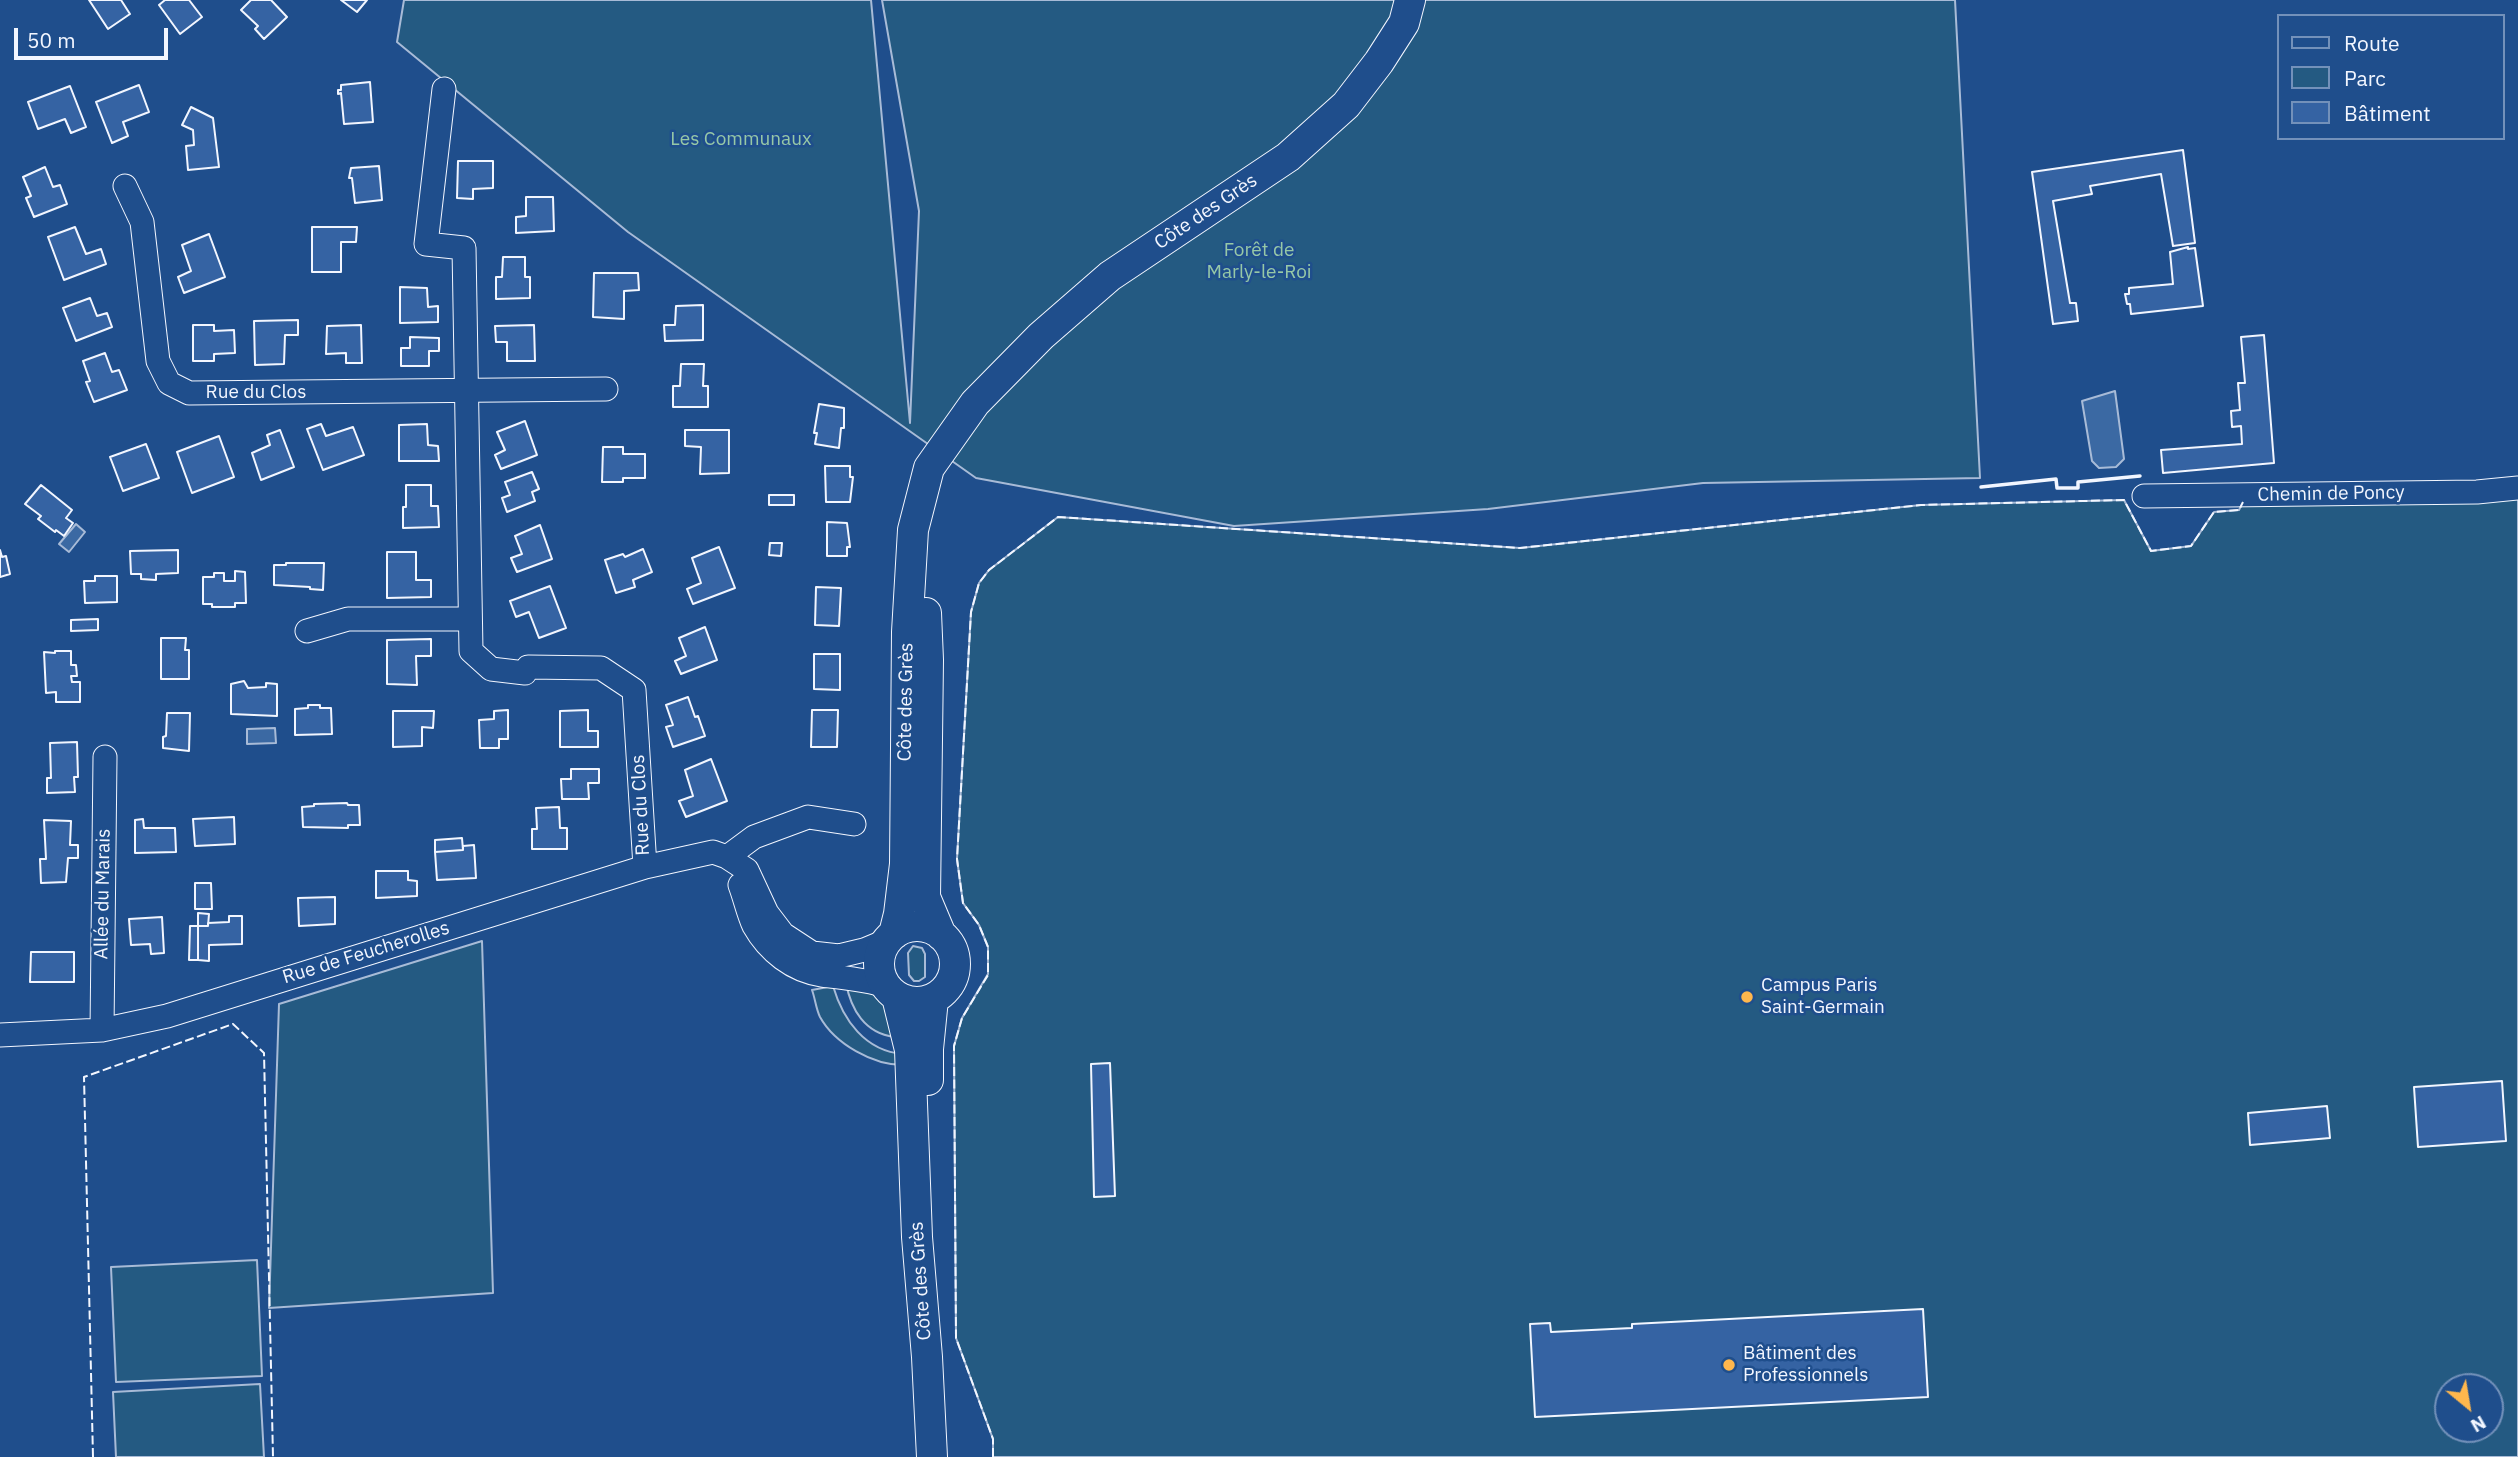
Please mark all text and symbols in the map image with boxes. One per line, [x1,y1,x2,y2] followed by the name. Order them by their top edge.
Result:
[18,14,172,58] scale bar
[2276,14,2504,140] legend
[27,26,76,54] text: 50 m
[2344,29,2400,57] text: Route
[2344,64,2386,92] text: Parc
[2344,99,2431,127] text: Bâtiment
[670,129,812,151] park label: Les Communaux
[1150,169,1262,255] street label: Côte des Grès
[1206,240,1312,284] park label: Forêt de Marly-le-Roi
[205,382,307,404] street label: Rue du Clos
[2257,481,2405,507] street label: Chemin de Poncy
[894,642,918,762] street label: Côte des Grès
[627,754,655,856] street label: Rue du Clos
[90,828,116,960] street label: Allée du Marais
[280,917,452,989] street label: Rue de Feucherolles
[1761,975,1885,1019] place label: Campus Paris Saint-Germain
[1739,989,1755,1005] marker: Campus Paris Saint-Germain
[905,1221,937,1341] street label: Côte des Grès
[1743,1343,1868,1387] place label: Bâtiment des Professionnels
[1721,1357,1737,1373] marker: Bâtiment des Professionnels
[2434,1373,2504,1443] north arrow
[2467,1411,2490,1438] text: N

